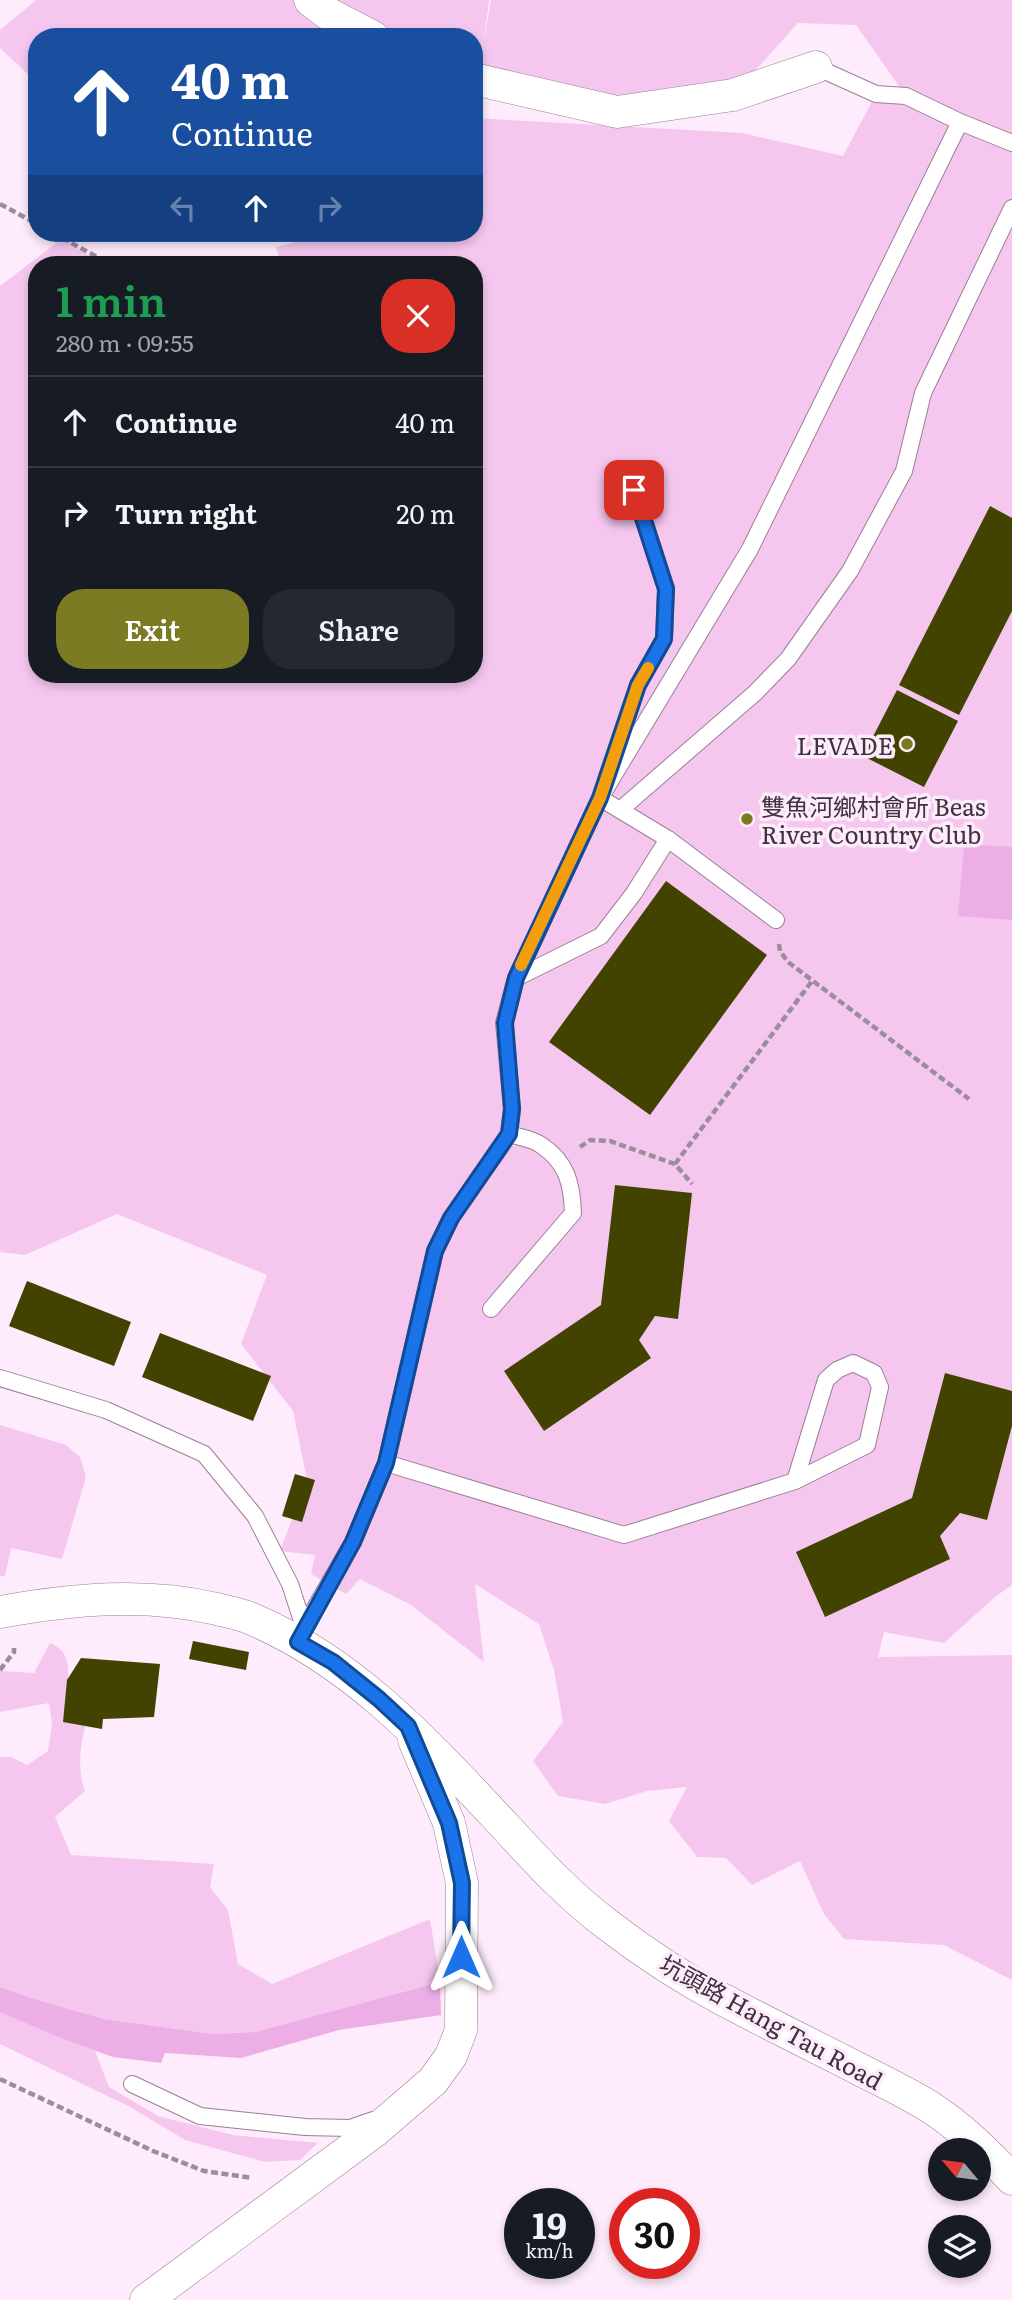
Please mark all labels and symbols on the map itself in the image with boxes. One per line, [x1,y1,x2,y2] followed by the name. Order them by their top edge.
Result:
[604,460,664,520] pin
[797,727,893,762] place label: LEVADE
[899,736,915,752] marker: LEVADE
[761,788,986,851] place label: 雙魚河鄉村會所 Beas River Country Club
[739,811,755,827] marker: 雙魚河鄉村會所 Beas River Country Club
[424,1920,498,1994] position arrow
[654,1945,890,2097] street label: 坑頭路 Hang Tau Road
[928,2138,990,2202] north arrow
[609,2188,700,2279] speed limit sign: 30

